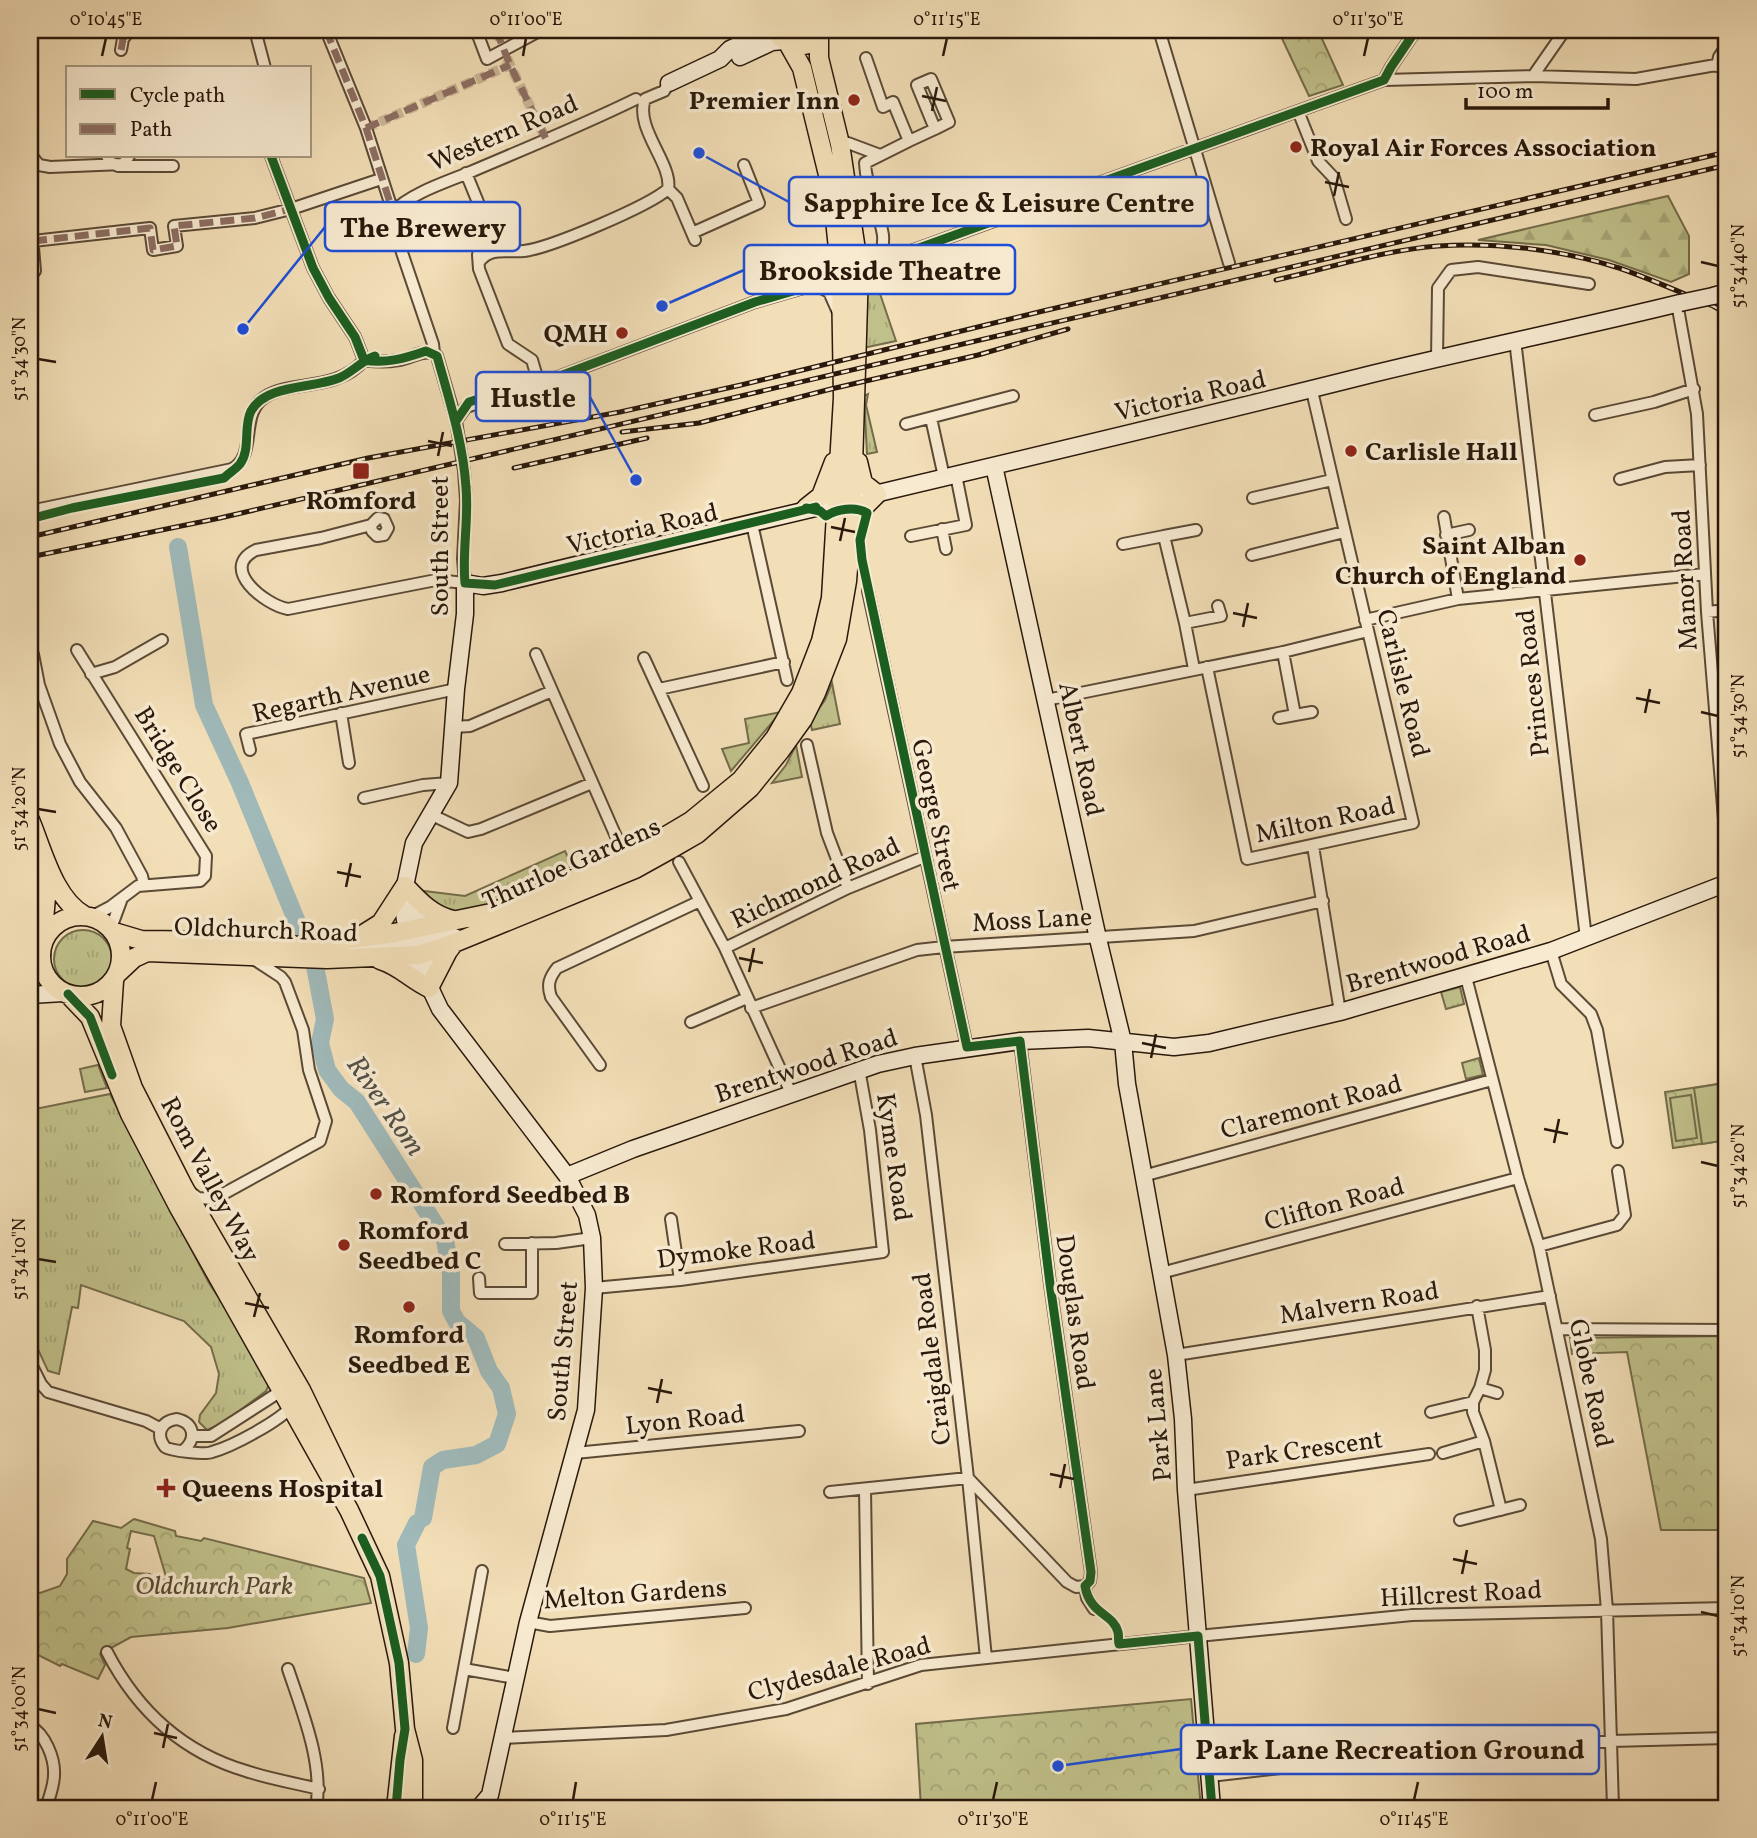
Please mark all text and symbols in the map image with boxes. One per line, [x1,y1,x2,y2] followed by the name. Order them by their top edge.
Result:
[70,8,142,33] text: 0°10'45"E
[490,8,563,33] text: 0°11'00"E
[913,8,981,33] text: 0°11'15"E
[1332,8,1404,33] text: 0°11'30"E
[66,66,312,158] legend
[1466,66,1608,110] scale bar
[1477,78,1534,107] text: 100 m
[130,82,225,111] text: Cycle path
[689,84,840,120] place label: Premier Inn
[424,86,584,181] street label: Western Road
[846,92,862,108] marker: Premier Inn
[130,116,172,145] text: Path
[1310,131,1657,167] place label: Royal Air Forces Association
[1288,139,1304,155] marker: Royal Air Forces Association
[789,177,1208,226] callout: Sapphire Ice & Leisure Centre
[803,185,1195,224] text: Sapphire Ice & Leisure Centre
[325,202,520,251] callout: The Brewery
[340,210,507,249] text: The Brewery
[1727,224,1752,308] text: 51°34'40"N
[744,245,1015,294] callout: Brookside Theatre
[759,253,1001,292] text: Brookside Theatre
[8,317,33,401] text: 51°34'30"N
[543,317,608,353] place label: QMH
[614,325,630,341] marker: QMH
[1111,362,1270,432] street label: Victoria Road
[476,372,590,421] callout: Hustle
[490,380,576,419] text: Hustle
[1365,435,1518,471] place label: Carlisle Hall
[1343,443,1359,459] marker: Carlisle Hall
[351,461,371,481] marker: Romford
[423,476,459,616] street label: South Street
[306,484,417,520] place label: Romford
[563,495,722,565] street label: Victoria Road
[1664,508,1708,651] street label: Manor Road
[1335,529,1566,595] place label: Saint Alban Church of England
[1572,552,1588,568] marker: Saint Alban Church of England
[1366,606,1438,761] street label: Carlisle Road
[1508,607,1560,758] street label: Princes Road
[249,657,434,733] street label: Regarth Avenue
[1727,674,1752,758] text: 51°34'30"N
[1048,679,1112,820] street label: Albert Road
[124,700,230,840] street label: Bridge Close
[901,736,969,895] street label: George Street
[8,767,33,851] text: 51°34'20"N
[1252,789,1399,853] street label: Milton Road
[477,809,667,920] street label: Thurloe Gardens
[725,829,906,939] street label: Richmond Road
[971,900,1093,942] street label: Moss Lane
[173,910,358,952] street label: Oldchurch Road
[1342,916,1535,1003] street label: Brentwood Road
[711,1020,903,1113] street label: Brentwood Road
[336,1048,434,1165] water label: River Rom
[1217,1066,1406,1149] street label: Claremont Road
[150,1091,268,1269] street label: Rom Valley Way
[866,1091,920,1224] street label: Kyme Road
[1727,1124,1752,1208] text: 51°34'20"N
[1261,1169,1408,1241] street label: Clifton Road
[390,1178,630,1214] place label: Romford Seedbed B
[368,1186,384,1202] marker: Romford Seedbed B
[358,1214,482,1280] place label: Romford Seedbed C
[8,1218,33,1300] text: 51°34'10"N
[655,1223,818,1279] street label: Dymoke Road
[1045,1232,1103,1392] street label: Douglas Road
[336,1237,352,1253] marker: Romford Seedbed C
[905,1270,961,1447] street label: Craigdale Road
[1277,1274,1442,1334] street label: Malvern Road
[540,1279,588,1423] street label: South Street
[401,1299,417,1315] marker: Romford Seedbed E
[1559,1316,1621,1451] street label: Globe Road
[347,1318,471,1384] place label: Romford Seedbed E
[1136,1367,1182,1483] street label: Park Lane
[624,1397,747,1445] street label: Lyon Road
[1223,1422,1385,1480] street label: Park Crescent
[182,1472,383,1508] place label: Queens Hospital
[156,1478,176,1498] marker: Queens Hospital
[135,1569,293,1605] park label: Oldchurch Park
[542,1571,728,1619] street label: Melton Gardens
[1379,1573,1543,1617] street label: Hillcrest Road
[1727,1575,1752,1657] text: 51°34'10"N
[744,1628,935,1712] street label: Clydesdale Road
[8,1666,33,1752] text: 51°34'00"N
[66,1702,136,1772] north arrow
[96,1708,115,1737] text: N
[1181,1725,1599,1774] callout: Park Lane Recreation Ground
[1195,1732,1585,1771] text: Park Lane Recreation Ground
[116,1808,189,1833] text: 0°11'00"E
[539,1808,607,1833] text: 0°11'15"E
[957,1808,1029,1833] text: 0°11'30"E
[1379,1808,1449,1833] text: 0°11'45"E

